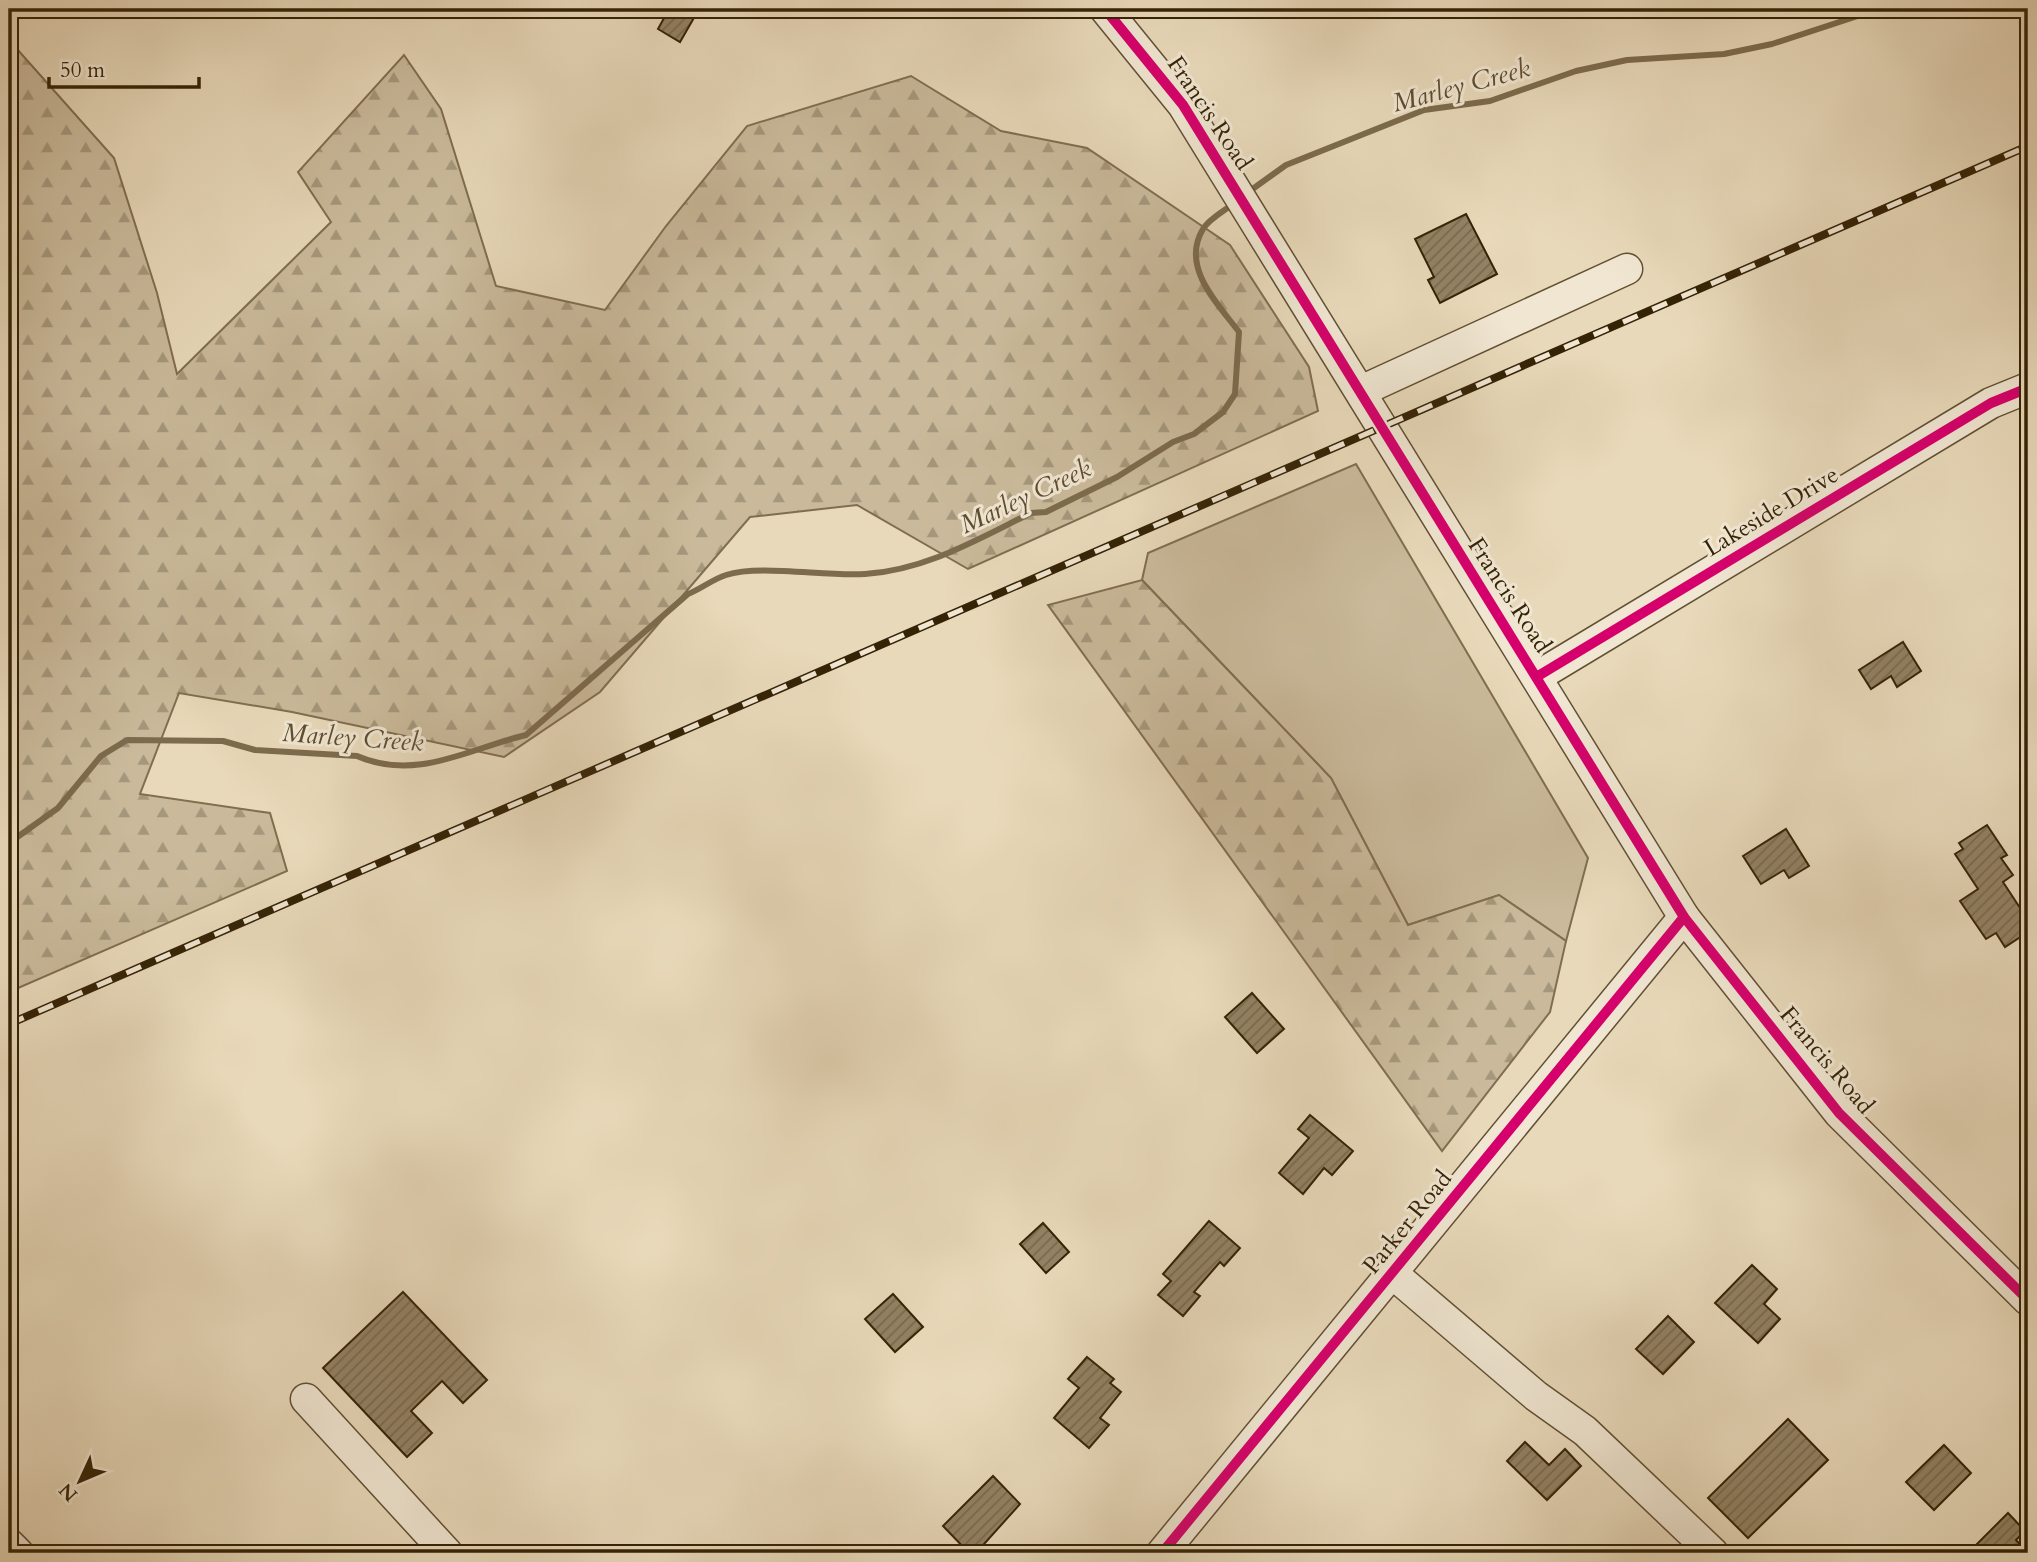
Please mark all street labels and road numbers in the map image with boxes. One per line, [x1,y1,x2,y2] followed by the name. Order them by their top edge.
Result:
[1159,50,1260,177] street label: Francis Road
[1698,458,1845,565] street label: Lakeside Drive
[1460,531,1559,660] street label: Francis Road
[1772,999,1882,1121] street label: Francis Road
[1355,1163,1460,1281] street label: Parker Road

